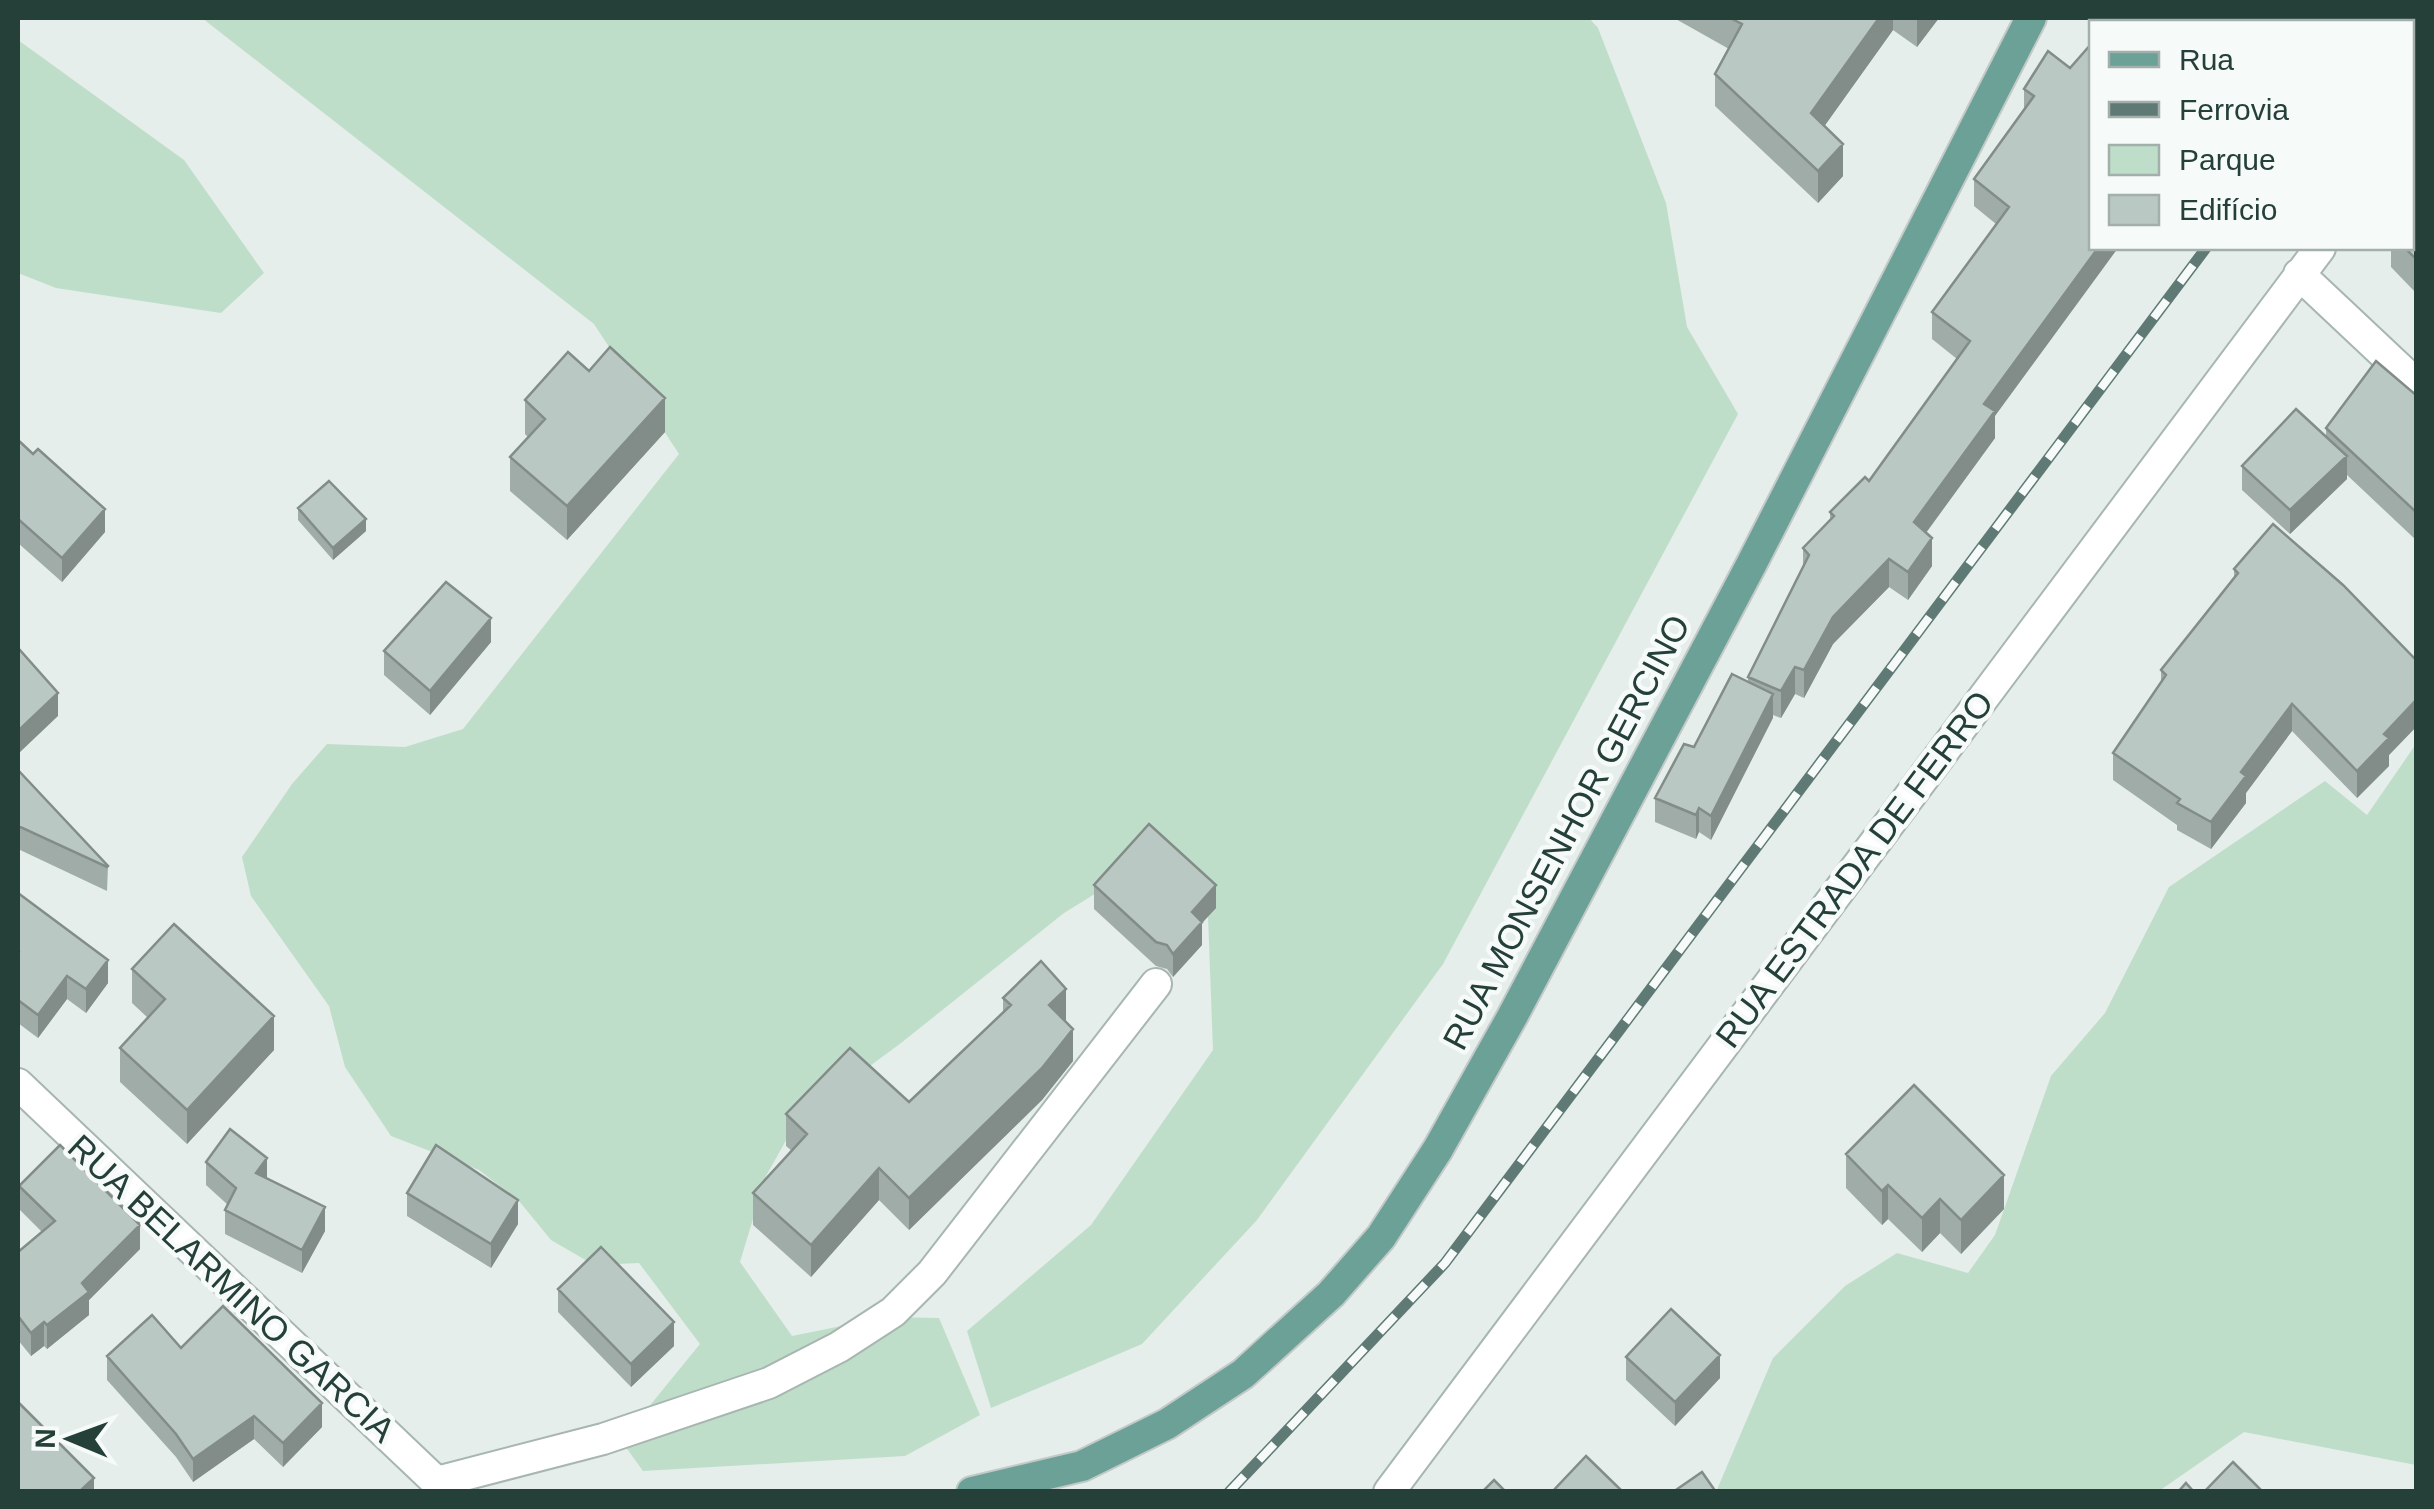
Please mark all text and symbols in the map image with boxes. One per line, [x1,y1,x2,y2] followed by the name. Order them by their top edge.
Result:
[2089,20,2414,250] legend
[2179,43,2234,76] text: Rua
[2179,93,2289,126] text: Ferrovia
[2179,143,2276,176] text: Parque
[2179,193,2277,226] text: Edifício
[1435,608,1697,1056] street label: RUA MONSENHOR GERCINO
[1707,683,2001,1055] street label: RUA ESTRADA DE FERRO
[61,1127,404,1450] street label: RUA BELARMINO GARCIA
[20,1389,120,1489] north arrow
[30,1428,61,1449] text: N

